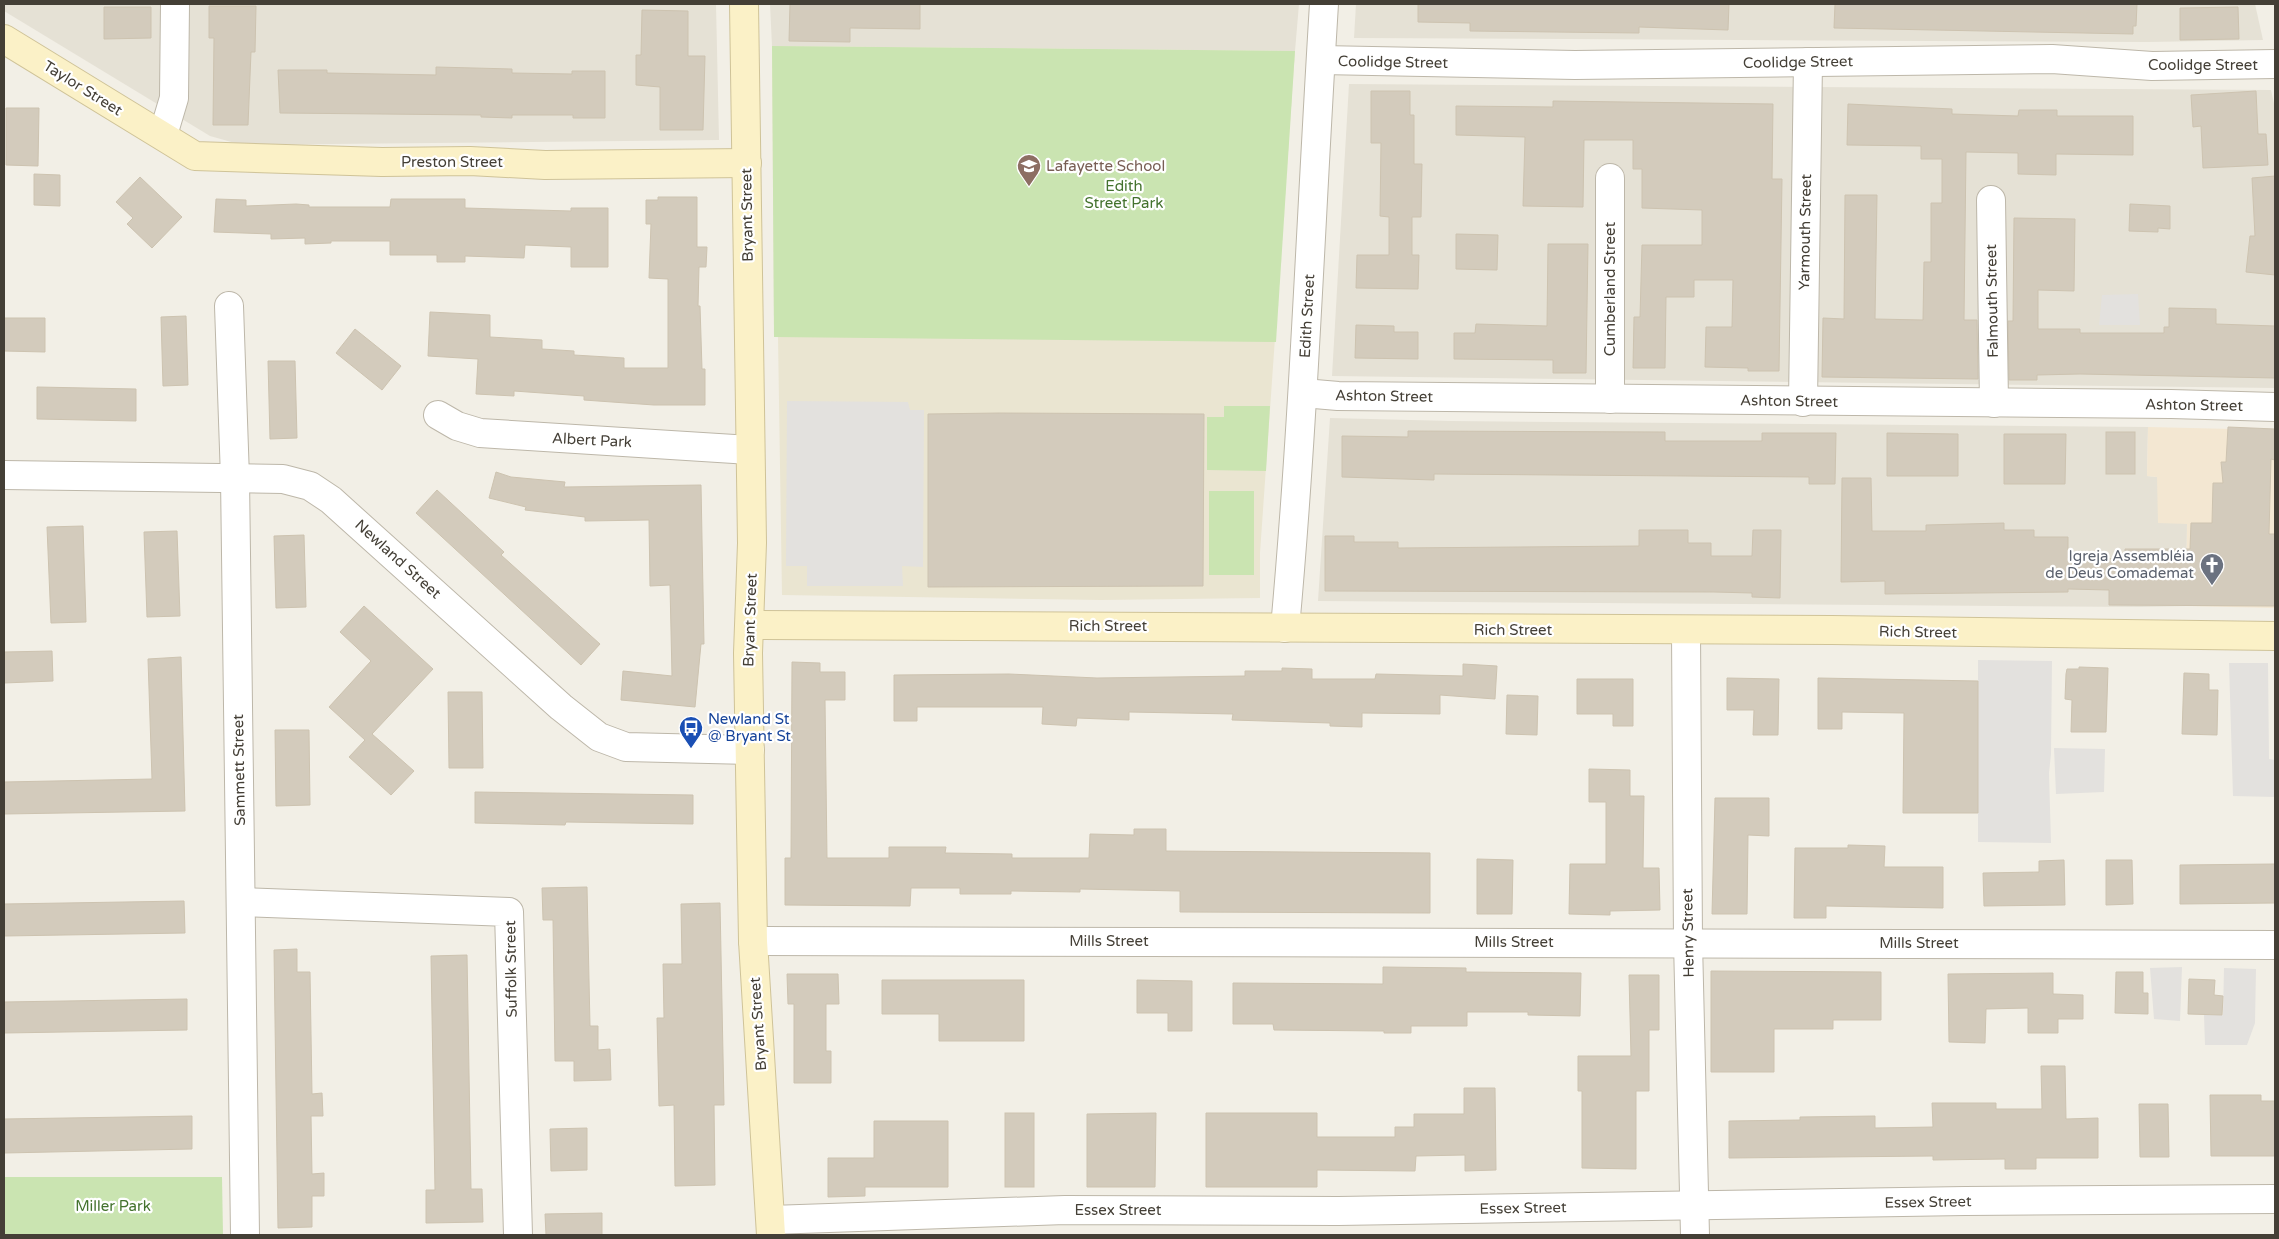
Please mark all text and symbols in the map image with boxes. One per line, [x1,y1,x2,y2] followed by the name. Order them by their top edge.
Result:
[1338,52,1448,72] street label: Coolidge Street
[1743,52,1853,72] street label: Coolidge Street
[2148,56,2258,74] street label: Coolidge Street
[40,57,126,120] street label: Taylor Street
[401,153,503,171] street label: Preston Street
[1016,153,1042,187] school or university icon: Lafayette School
[1046,157,1165,175] place label: Lafayette School
[737,168,757,262] street label: Bryant Street
[1795,173,1815,290] street label: Yarmouth Street
[1085,177,1163,212] park label: Edith Street Park
[1601,222,1619,356] street label: Cumberland Street
[1982,244,2002,358] street label: Falmouth Street
[1296,273,1318,359] street label: Edith Street
[1335,386,1433,406] street label: Ashton Street
[1740,391,1838,411] street label: Ashton Street
[2145,395,2243,415] street label: Ashton Street
[551,429,633,451] street label: Albert Park
[351,516,445,603] street label: Newland Street
[2045,547,2194,582] place label: Igreja Assembléia de Deus Comademat
[2199,552,2225,586] church icon: Igreja Assembléia de Deus Comademat
[739,573,761,667] street label: Bryant Street
[1069,617,1147,635] street label: Rich Street
[1474,621,1552,639] street label: Rich Street
[1879,622,1958,642] street label: Rich Street
[708,710,791,745] place label: Newland St @ Bryant St
[229,714,249,826] street label: Sammett Street
[678,715,704,749] bus stop icon: Newland St @ Bryant St
[1678,888,1698,978] street label: Henry Street
[501,920,521,1018] street label: Suffolk Street
[1069,932,1149,950] street label: Mills Street
[1474,933,1554,951] street label: Mills Street
[1879,934,1959,952] street label: Mills Street
[746,976,770,1071] street label: Bryant Street
[1884,1192,1972,1212] street label: Essex Street
[75,1197,151,1215] park label: Miller Park
[1479,1198,1567,1218] street label: Essex Street
[1074,1201,1162,1219] street label: Essex Street

